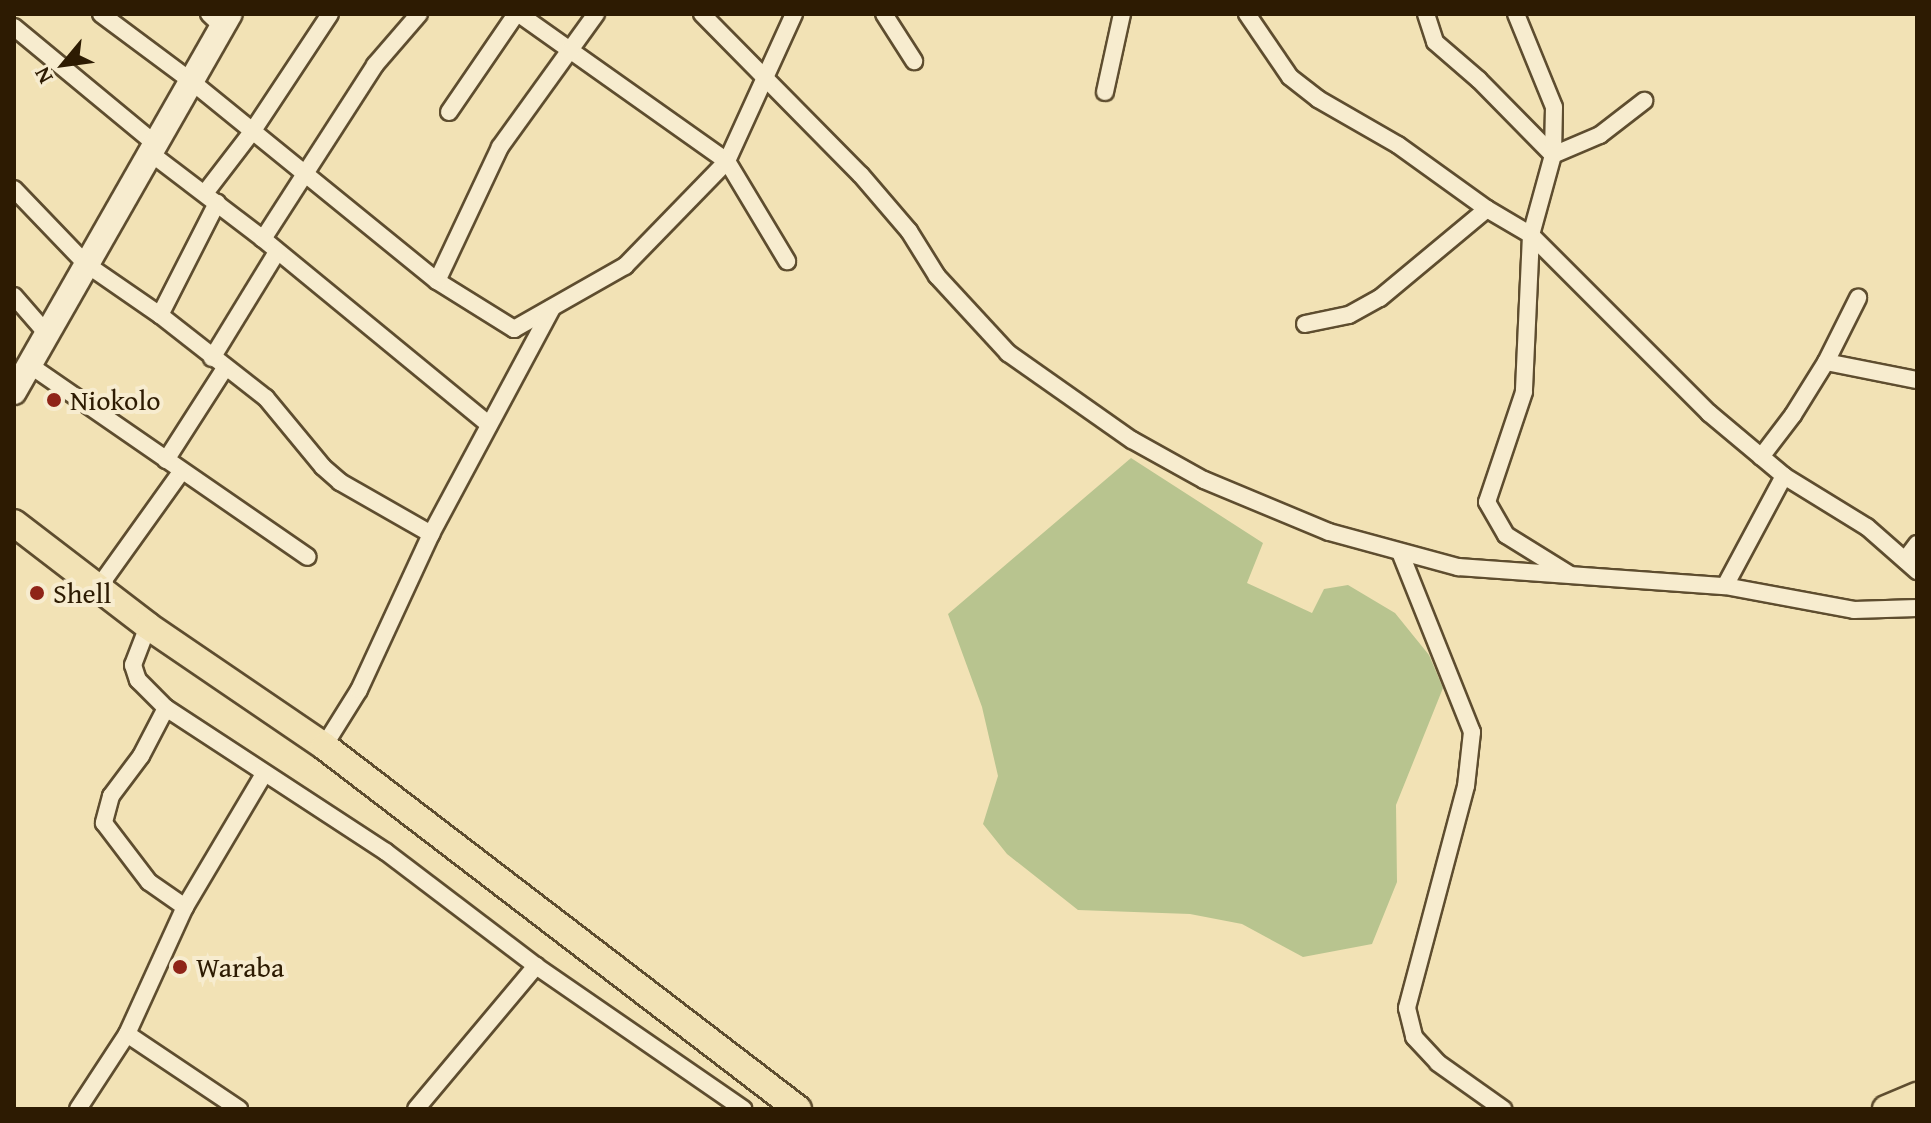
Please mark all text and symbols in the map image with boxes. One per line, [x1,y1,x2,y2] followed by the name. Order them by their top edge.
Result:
[24,24,104,104] north arrow
[25,61,61,90] text: N
[70,383,161,417] place label: Niokolo
[45,391,63,409] marker: Niokolo
[53,576,111,610] place label: Shell
[28,584,46,602] marker: Shell
[196,950,284,984] place label: Waraba
[171,958,189,976] marker: Waraba

